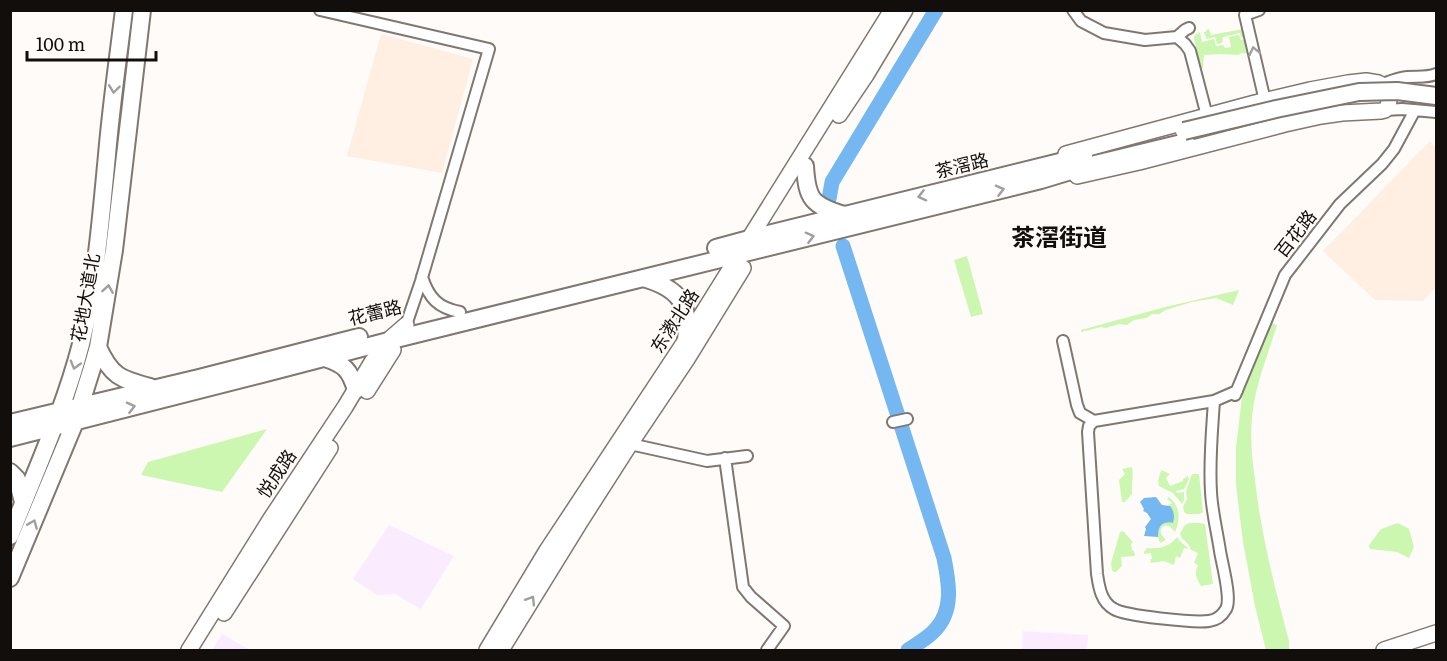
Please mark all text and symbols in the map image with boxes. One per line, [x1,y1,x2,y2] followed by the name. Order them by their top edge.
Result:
[27,24,156,62] scale bar
[36,30,85,57] text: 100 m
[1248,46,1261,56] one-way arrow
[108,85,121,94] one-way arrow
[932,145,991,184] street label: 茶滘路
[994,185,1004,198] one-way arrow
[918,188,928,201] one-way arrow
[1268,203,1322,263] street label: 百花路
[1011,218,1107,253] district label: 茶滘街道
[805,231,815,244] one-way arrow
[63,251,106,344] street label: 花地大道北
[643,283,705,358] street label: 东漖北路
[101,284,114,294] one-way arrow
[345,292,404,331] street label: 花蕾路
[70,359,82,370] one-way arrow
[125,402,136,414] one-way arrow
[249,443,302,503] street label: 悦成路
[26,520,38,531] one-way arrow
[524,596,535,607] one-way arrow

